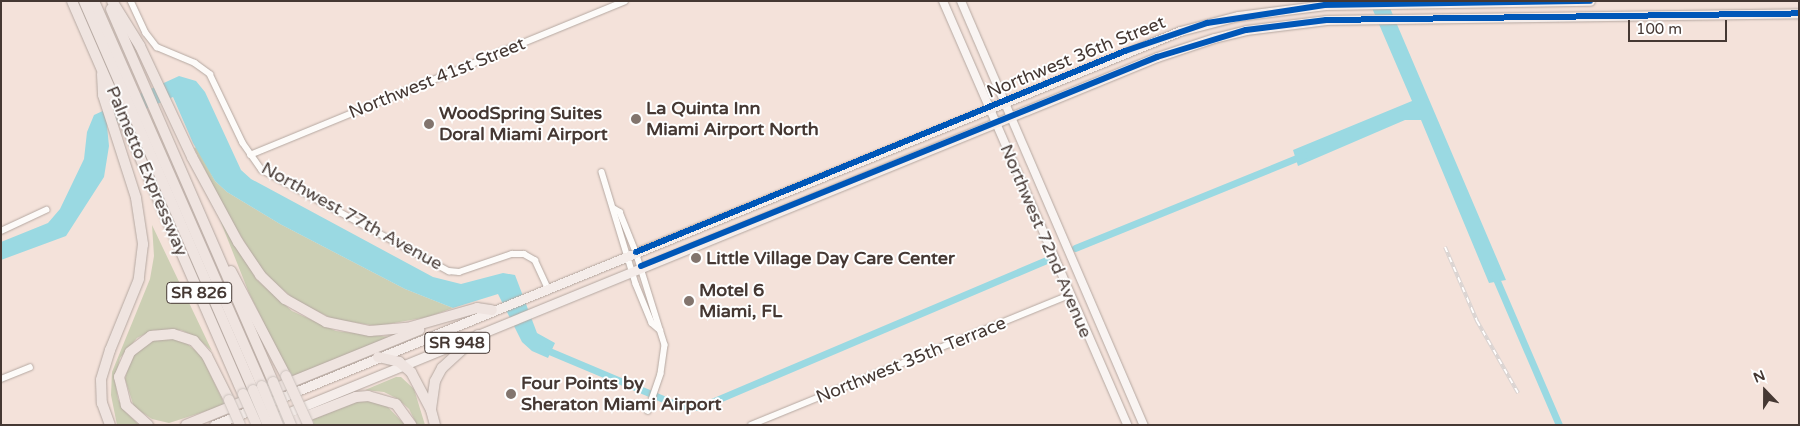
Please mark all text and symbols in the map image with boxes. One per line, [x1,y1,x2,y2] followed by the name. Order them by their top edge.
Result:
[1630,10,1729,42] scale bar
[984,11,1168,103] street label: Northwest 36th Street
[1636,20,1682,38] text: 100 m
[346,33,528,123] street label: Northwest 41st Street
[101,83,193,259] street label: Palmetto Expressway
[646,98,819,140] place label: La Quinta Inn Miami Airport North
[439,103,608,146] place label: WoodSpring Suites Doral Miami Airport
[630,113,642,125] marker: La Quinta Inn Miami Airport North
[423,118,435,130] marker: WoodSpring Suites Doral Miami Airport
[995,141,1097,341] street label: Northwest 72nd Avenue
[258,157,446,275] street label: Northwest 77th Avenue
[706,247,955,269] place label: Little Village Day Care Center
[690,252,702,264] marker: Little Village Day Care Center
[165,280,233,306] road number: SR 826
[699,280,782,322] place label: Motel 6 Miami, FL
[683,295,695,307] marker: Motel 6 Miami, FL
[813,312,1009,408] street label: Northwest 35th Terrace
[423,329,491,356] road number: SR 948
[1740,366,1790,416] north arrow
[1751,367,1768,387] text: N
[521,373,721,416] place label: Four Points by Sheraton Miami Airport
[505,388,517,400] marker: Four Points by Sheraton Miami Airport

